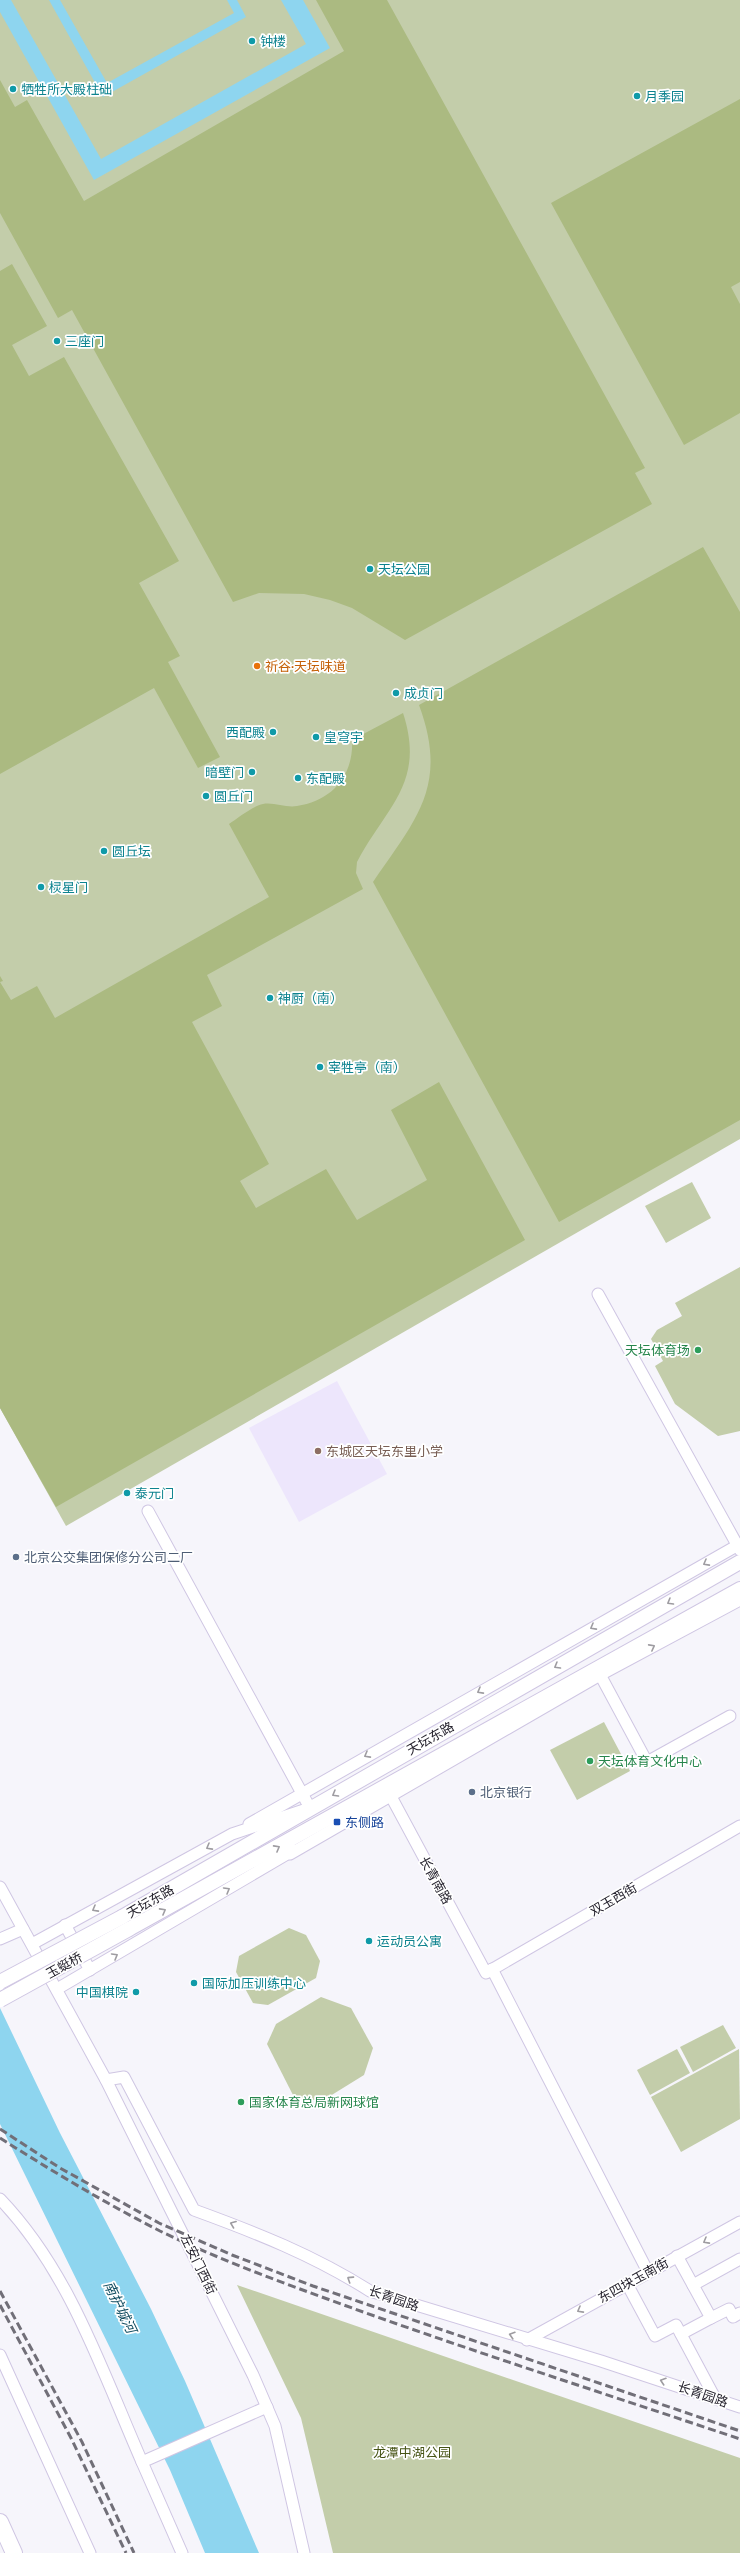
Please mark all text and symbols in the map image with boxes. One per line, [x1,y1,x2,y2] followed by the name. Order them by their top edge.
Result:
[260,33,286,49] place label: 钟楼
[247,36,257,46] marker: 钟楼
[21,81,112,97] place label: 牺牲所大殿柱础
[8,84,18,94] marker: 牺牲所大殿柱础
[645,88,684,104] place label: 月季园
[632,91,642,101] marker: 月季园
[65,333,104,349] place label: 三座门
[52,336,62,346] marker: 三座门
[378,561,430,577] place label: 天坛公园
[365,564,375,574] marker: 天坛公园
[265,658,346,674] place label: 祈谷·天坛味道
[252,661,262,671] marker: 祈谷·天坛味道
[404,685,443,701] place label: 成贞门
[391,688,401,698] marker: 成贞门
[226,724,265,740] place label: 西配殿
[268,727,278,737] marker: 西配殿
[324,729,363,745] place label: 皇穹宇
[311,732,321,742] marker: 皇穹宇
[205,764,244,780] place label: 暗壁门
[247,767,257,777] marker: 暗壁门
[306,770,345,786] place label: 东配殿
[293,773,303,783] marker: 东配殿
[214,788,253,804] place label: 圆丘门
[201,791,211,801] marker: 圆丘门
[112,843,151,859] place label: 圆丘坛
[99,846,109,856] marker: 圆丘坛
[49,879,88,895] place label: 棂星门
[36,882,46,892] marker: 棂星门
[278,990,343,1006] place label: 神厨（南）
[265,993,275,1003] marker: 神厨（南）
[328,1059,406,1075] place label: 宰牲亭（南）
[315,1062,325,1072] marker: 宰牲亭（南）
[625,1342,690,1358] place label: 天坛体育场
[693,1345,703,1355] marker: 天坛体育场
[326,1443,443,1459] place label: 东城区天坛东里小学
[313,1446,323,1456] marker: 东城区天坛东里小学
[135,1485,174,1501] place label: 泰元门
[122,1488,132,1498] marker: 泰元门
[24,1549,193,1565] place label: 北京公交集团保修分公司二厂
[11,1552,21,1562] marker: 北京公交集团保修分公司二厂
[703,1559,710,1566] one-way arrow
[667,1598,674,1605] one-way arrow
[590,1623,597,1630] one-way arrow
[648,1644,655,1652] one-way arrow
[554,1662,561,1669] one-way arrow
[477,1687,484,1694] one-way arrow
[403,1718,457,1758] street label: 天坛东路
[363,1751,371,1758] one-way arrow
[598,1753,702,1769] place label: 天坛体育文化中心
[585,1756,595,1766] marker: 天坛体育文化中心
[480,1784,532,1800] place label: 北京银行
[467,1787,477,1797] marker: 北京银行
[332,1789,339,1796] one-way arrow
[345,1814,384,1830] place label: 东侧路
[332,1817,342,1827] marker: 东侧路
[205,1842,213,1849] one-way arrow
[273,1845,280,1852] one-way arrow
[416,1853,456,1907] street label: 长青南路
[586,1879,640,1919] street label: 双玉西街
[123,1881,177,1921] street label: 天坛东路
[223,1888,230,1895] one-way arrow
[91,1905,99,1912] one-way arrow
[159,1908,166,1915] one-way arrow
[377,1933,442,1949] place label: 运动员公寓
[364,1936,374,1946] marker: 运动员公寓
[43,1949,85,1981] street label: 玉蜓桥
[111,1953,118,1960] one-way arrow
[202,1975,306,1991] place label: 国际加压训练中心
[189,1978,199,1988] marker: 国际加压训练中心
[76,1984,128,2000] place label: 中国棋院
[131,1987,141,1997] marker: 中国棋院
[249,2094,379,2110] place label: 国家体育总局新网球馆
[236,2097,246,2107] marker: 国家体育总局新网球馆
[229,2221,236,2229] one-way arrow
[178,2231,220,2297] street label: 左安门西街
[703,2236,710,2243] one-way arrow
[595,2254,671,2306] street label: 东四块玉南街
[347,2276,354,2283] one-way arrow
[100,2278,142,2339] water label: 南护城河
[367,2282,421,2314] street label: 长青园路
[576,2305,584,2312] one-way arrow
[509,2331,516,2340] one-way arrow
[660,2377,667,2386] one-way arrow
[676,2378,730,2410] street label: 长青园路
[373,2444,451,2460] park label: 龙潭中湖公园

